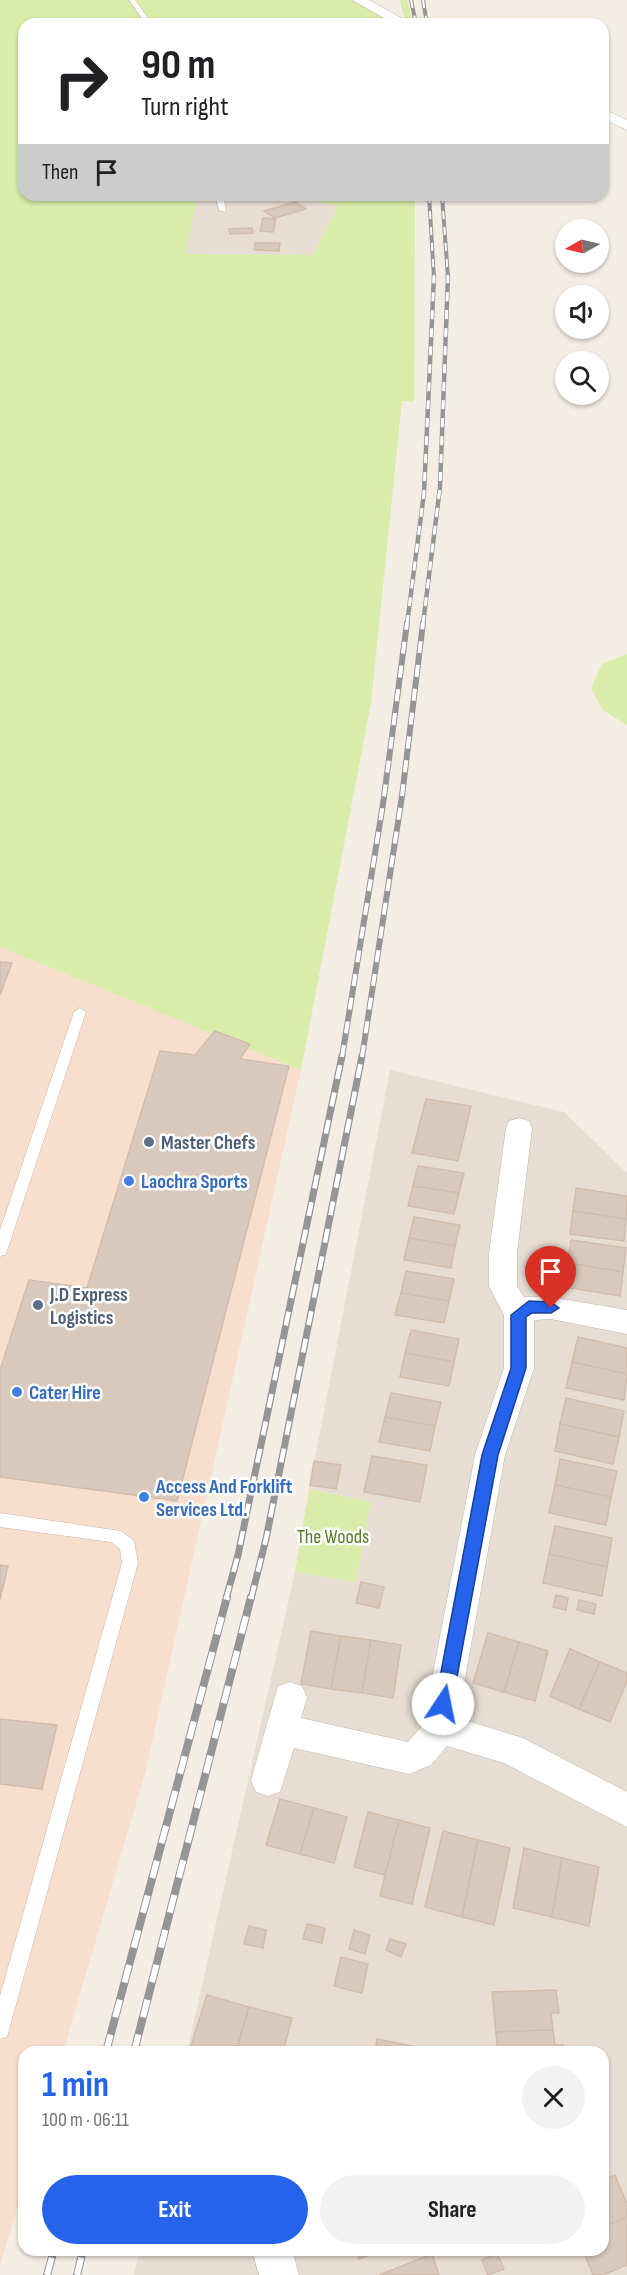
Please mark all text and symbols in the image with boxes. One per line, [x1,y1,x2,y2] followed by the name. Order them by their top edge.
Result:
[141,40,215,91] text: 90 m
[42,42,120,120] icon: right
[141,91,228,123] text: Turn right
[90,156,123,189] icon: arrive
[42,159,78,186] text: Then
[555,219,609,273] north arrow
[555,219,609,405] map controls
[555,285,609,339] button: sound
[555,351,609,405] button: search
[161,1131,256,1155] place label: Master Chefs
[142,1135,156,1149] marker: Master Chefs
[141,1170,248,1194] place label: Laochra Sports
[122,1174,136,1188] marker: Laochra Sports
[525,1246,576,1308] pin
[534,1255,567,1288] icon: arrive
[49,1283,128,1330] place label: J.D Express Logistics
[31,1298,45,1312] marker: J.D Express Logistics
[29,1381,101,1405] place label: Cater Hire
[10,1385,24,1399] marker: Cater Hire
[155,1475,293,1522] place label: Access And Forklift Services Ltd.
[137,1490,151,1504] marker: Access And Forklift Services Ltd.
[297,1525,369,1549] park label: The Woods
[411,1672,475,1736] position arrow
[42,2064,109,2107] text: 1 min
[522,2066,585,2129] button: close
[42,2108,129,2132] text: 100 m · 06:11
[42,2175,308,2244] button: Exit
[320,2175,585,2244] button: Share

